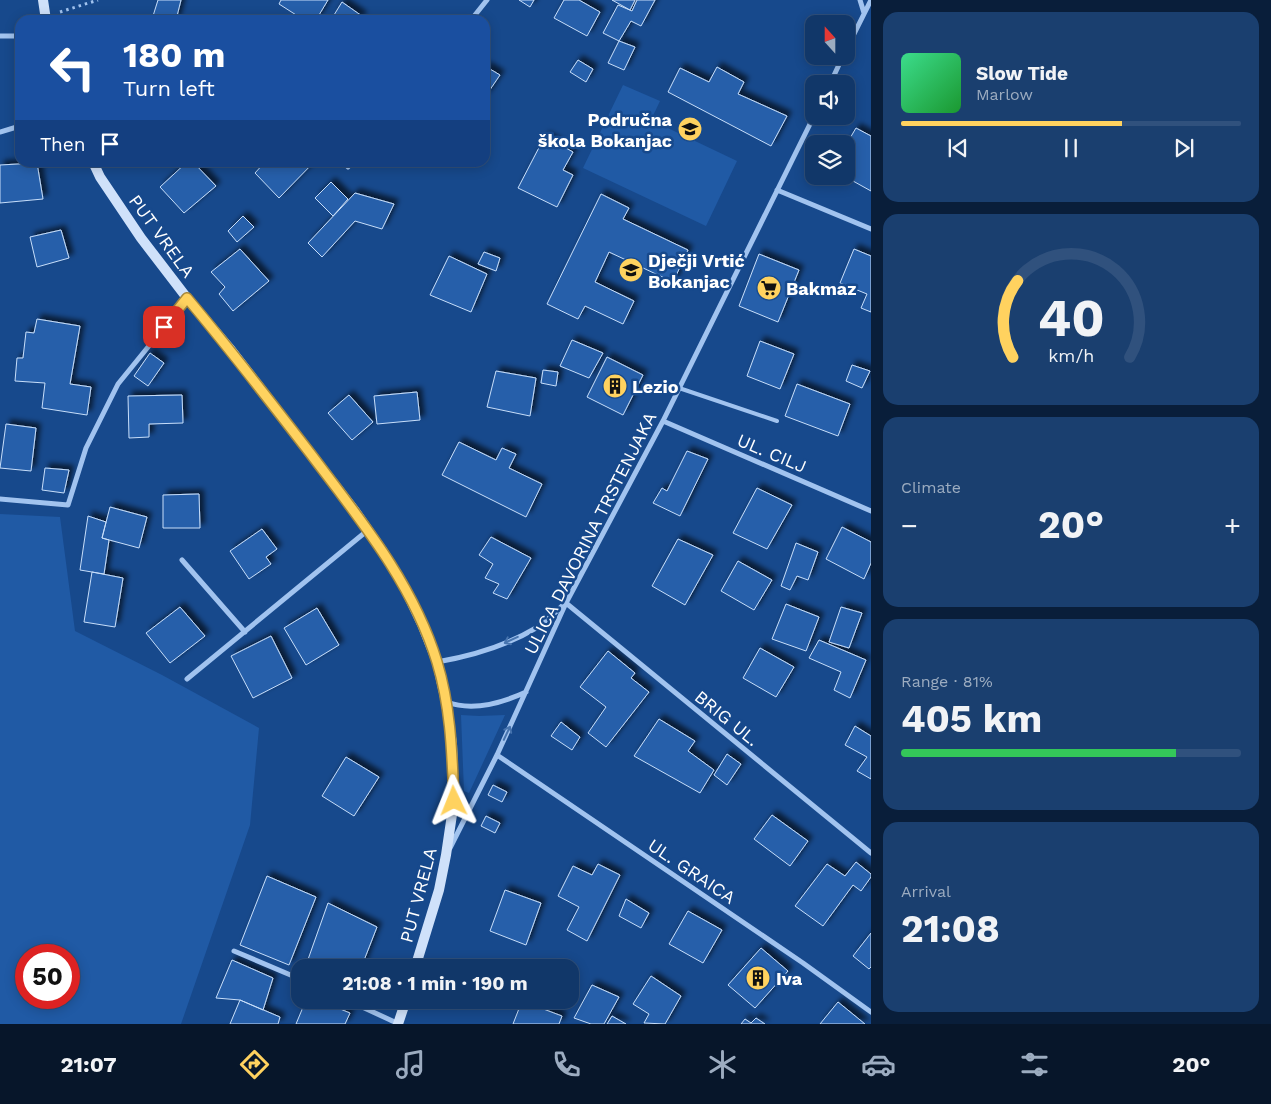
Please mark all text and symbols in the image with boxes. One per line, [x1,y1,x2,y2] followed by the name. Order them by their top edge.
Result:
[805,15,855,65] north arrow
[805,15,855,185] map controls
[123,34,226,76] text: 180 m
[40,35,105,100] icon: left
[976,62,1068,85] text: Slow Tide
[805,75,855,125] button: sound
[123,76,215,101] text: Turn left
[976,85,1033,104] text: Marlow
[538,109,673,151] place label: Područna škola Bokanjac
[677,116,703,142] school or university icon: Područna škola Bokanjac
[96,130,124,158] icon: arrive
[40,133,86,156] text: Then
[944,134,972,162] icon: previous
[1057,134,1085,162] icon: pause
[1170,134,1198,162] icon: next
[805,135,855,185] button: layers
[125,190,199,282] street label: PUT VRELA
[648,250,745,292] place label: Dječji Vrtić Bokanjac
[618,257,644,283] school or university icon: Dječji Vrtić Bokanjac
[756,275,782,301] supermarket icon: Bakmaz
[786,278,857,299] place label: Bakmaz
[1037,288,1105,349] text: 40
[143,306,185,348] pin
[150,313,178,341] icon: arrive
[1048,345,1094,366] text: km/h
[602,373,628,399] building icon: Lezio
[632,376,679,397] place label: Lezio
[520,408,660,658] street label: ULICA DAVORINA TRSTENJAKA
[734,429,810,477] street label: UL. CILJ
[901,478,961,497] text: Climate
[1038,503,1104,547] text: 20°
[901,509,918,542] text: −
[1224,509,1241,542] text: +
[504,636,519,646] one-way arrow
[901,672,993,691] text: Range · 81%
[691,686,763,750] street label: BRIG UL.
[901,697,1042,741] text: 405 km
[503,726,512,741] one-way arrow
[427,774,479,826] position arrow
[644,834,740,908] street label: UL. GRAICA
[395,845,441,945] street label: PUT VRELA
[901,882,951,901] text: Arrival
[901,907,1000,951] text: 21:08
[15,944,80,1009] speed limit sign: 50
[745,965,771,991] building icon: Iva
[776,968,803,989] place label: Iva
[342,972,528,995] text: 21:08 · 1 min · 190 m
[237,1047,272,1082] icon: directions
[393,1047,428,1082] icon: music
[549,1047,584,1082] icon: phone
[705,1047,740,1082] icon: climate
[861,1047,896,1082] icon: car
[1017,1047,1052,1082] icon: filters
[60,1052,117,1077] text: 21:07
[1172,1052,1210,1077] text: 20°

